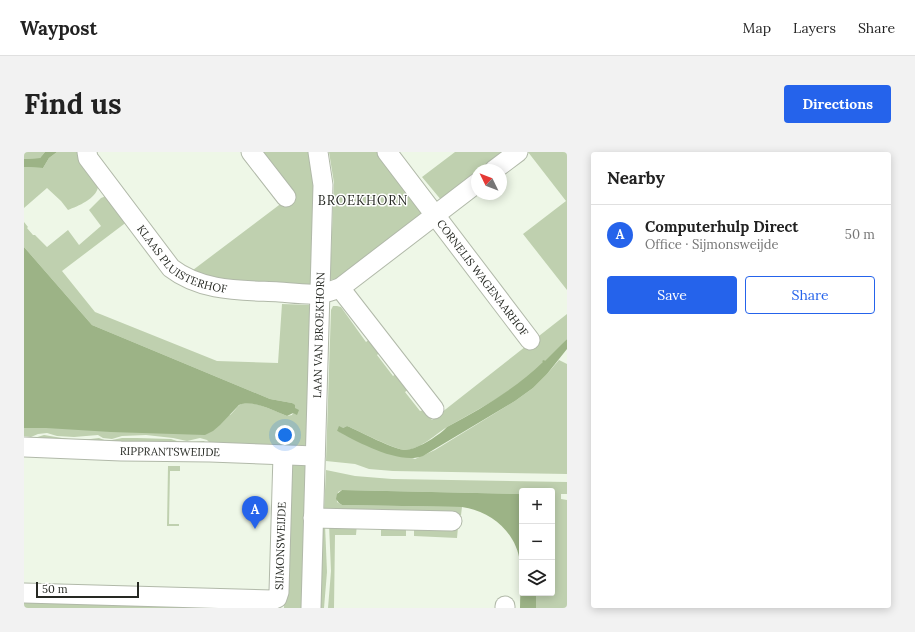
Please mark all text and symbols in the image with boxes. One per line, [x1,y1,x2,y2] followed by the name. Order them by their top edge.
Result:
[20,16,97,40] text: Waypost
[743,19,771,37] text: Map
[793,19,836,37] text: Layers
[858,19,895,37] text: Share
[784,85,891,123] button: Directions
[24,86,122,122] text: Find us
[471,164,507,200] north arrow
[607,167,665,189] text: Nearby
[318,192,408,209] district label: BROEKHORN
[434,217,532,339] street label: CORNELIS WAGENAARHOF
[645,217,799,236] text: Computerhulp Direct
[134,222,228,296] street label: KLAAS PLUISTERHOF
[616,226,624,243] text: A
[845,226,875,243] text: 50 m
[645,236,779,253] text: Office · Sijmonsweijde
[310,272,328,398] street label: LAAN VAN BROEKHORN
[607,276,737,314] button: Save
[745,276,875,314] button: Share
[275,425,295,445] your location
[120,444,221,459] street label: RIPPRANTSWEIJDE
[519,488,555,596] map controls
[519,488,555,524] button: +
[242,496,268,529] pin: A
[272,502,289,590] street label: SIJMONSWEIJDE
[519,524,555,560] button: −
[519,560,555,596] button: layers
[36,580,139,599] scale bar
[42,582,68,596] text: 50 m

